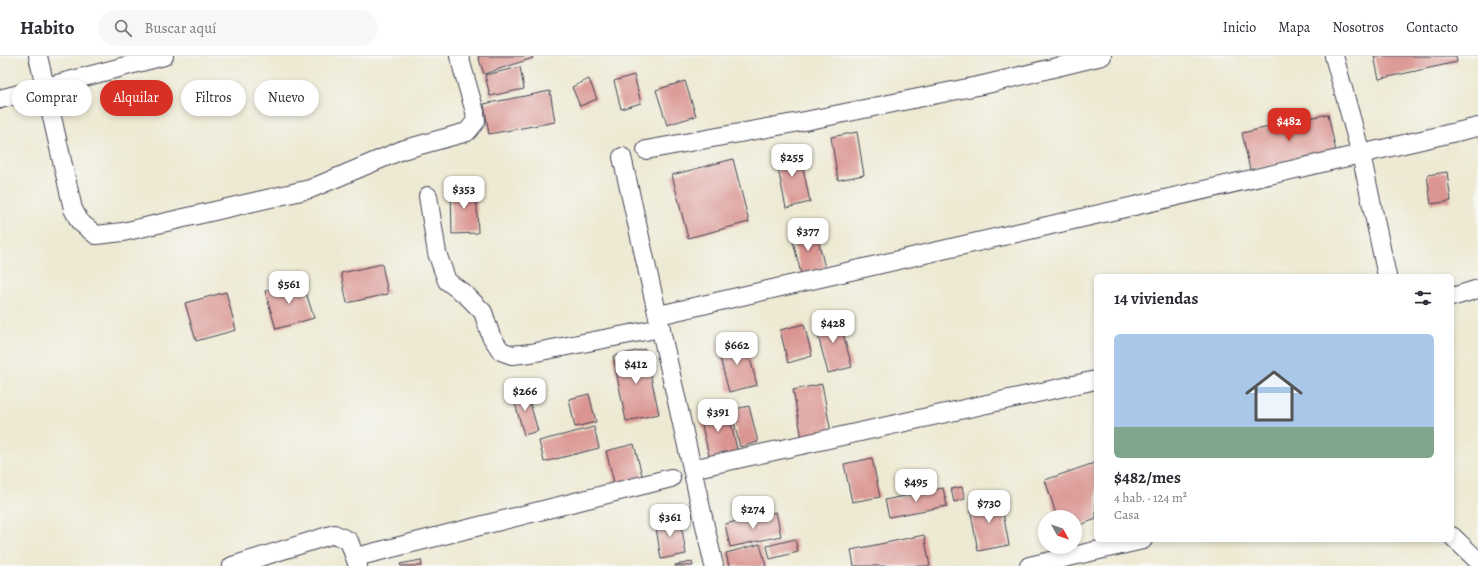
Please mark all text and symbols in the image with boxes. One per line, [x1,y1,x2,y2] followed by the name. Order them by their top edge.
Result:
[98,10,378,46] search box
[20,15,74,41] text: Habito
[112,17,134,39] icon: search
[144,18,217,38] text: Buscar aquí
[1223,18,1256,37] text: Inicio
[1278,18,1310,37] text: Mapa
[1332,18,1384,37] text: Nosotros
[1406,18,1458,37] text: Contacto
[12,80,92,116] chip: Comprar
[100,80,173,116] chip: Alquilar
[181,80,246,116] chip: Filtros
[254,80,319,116] chip: Nuevo
[1265,108,1313,142] pin: $482
[1277,112,1301,129] text: $482
[768,144,816,178] pin: $255
[780,148,804,165] text: $255
[440,176,488,210] pin: $353
[453,180,475,197] text: $353
[784,218,832,252] pin: $377
[797,222,819,239] text: $377
[265,271,313,305] pin: $561
[278,275,300,292] text: $561
[1114,287,1199,310] text: 14 viviendas
[1412,287,1434,309] icon: filters
[809,310,857,344] pin: $428
[821,314,845,331] text: $428
[713,332,761,366] pin: $662
[725,336,749,353] text: $662
[612,351,660,385] pin: $412
[624,355,648,372] text: $412
[1238,360,1310,432] icon: home
[501,378,549,412] pin: $266
[513,382,537,399] text: $266
[694,399,742,433] pin: $391
[707,403,729,420] text: $391
[1114,466,1181,489] text: $482/mes
[892,469,940,503] pin: $495
[904,473,928,490] text: $495
[1114,489,1187,506] text: 4 hab. · 124 m²
[965,490,1013,524] pin: $730
[977,494,1001,511] text: $730
[729,496,777,530] pin: $274
[741,500,765,517] text: $274
[646,504,694,538] pin: $361
[1114,506,1139,523] text: Casa
[659,508,681,525] text: $361
[1038,510,1082,554] north arrow
[1038,510,1082,554] map controls

